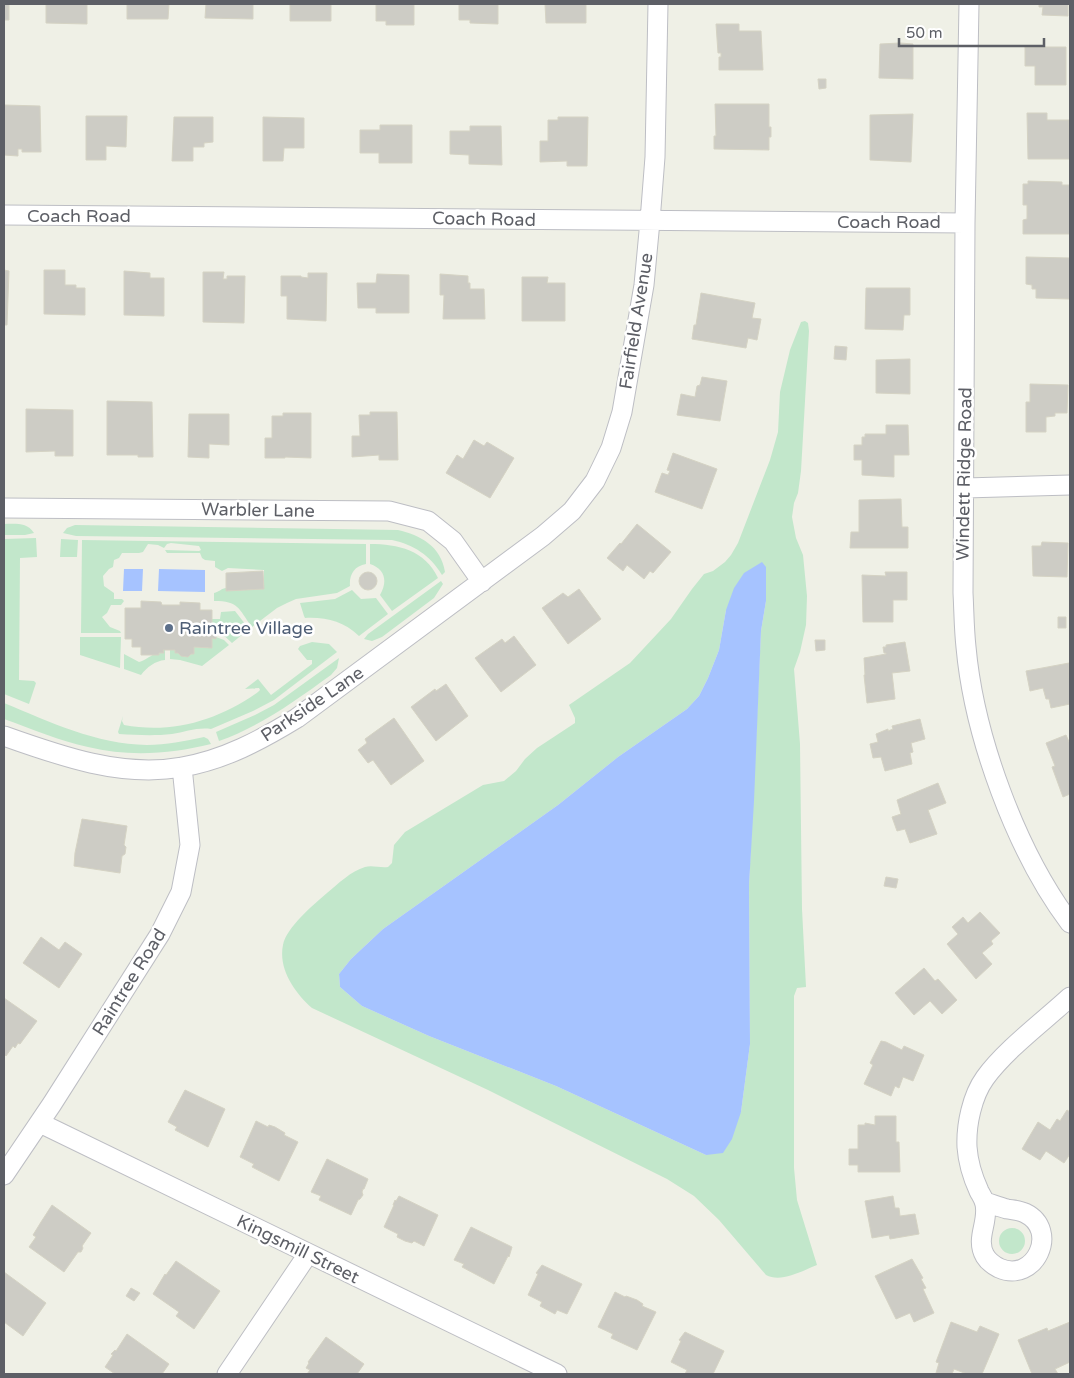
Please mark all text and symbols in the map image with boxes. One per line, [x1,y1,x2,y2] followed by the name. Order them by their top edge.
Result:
[899,15,1044,47] scale bar
[906,24,943,42] text: 50 m
[27,205,131,227] street label: Coach Road
[432,207,536,231] street label: Coach Road
[837,211,941,233] street label: Coach Road
[614,251,658,391] street label: Fairfield Avenue
[951,387,977,561] street label: Windett Ridge Road
[201,498,315,522] street label: Warbler Lane
[179,617,313,639] place label: Raintree Village
[163,622,175,634] marker: Raintree Village
[256,662,368,746] street label: Parkside Lane
[87,924,171,1040] street label: Raintree Road
[233,1210,363,1288] street label: Kingsmill Street

